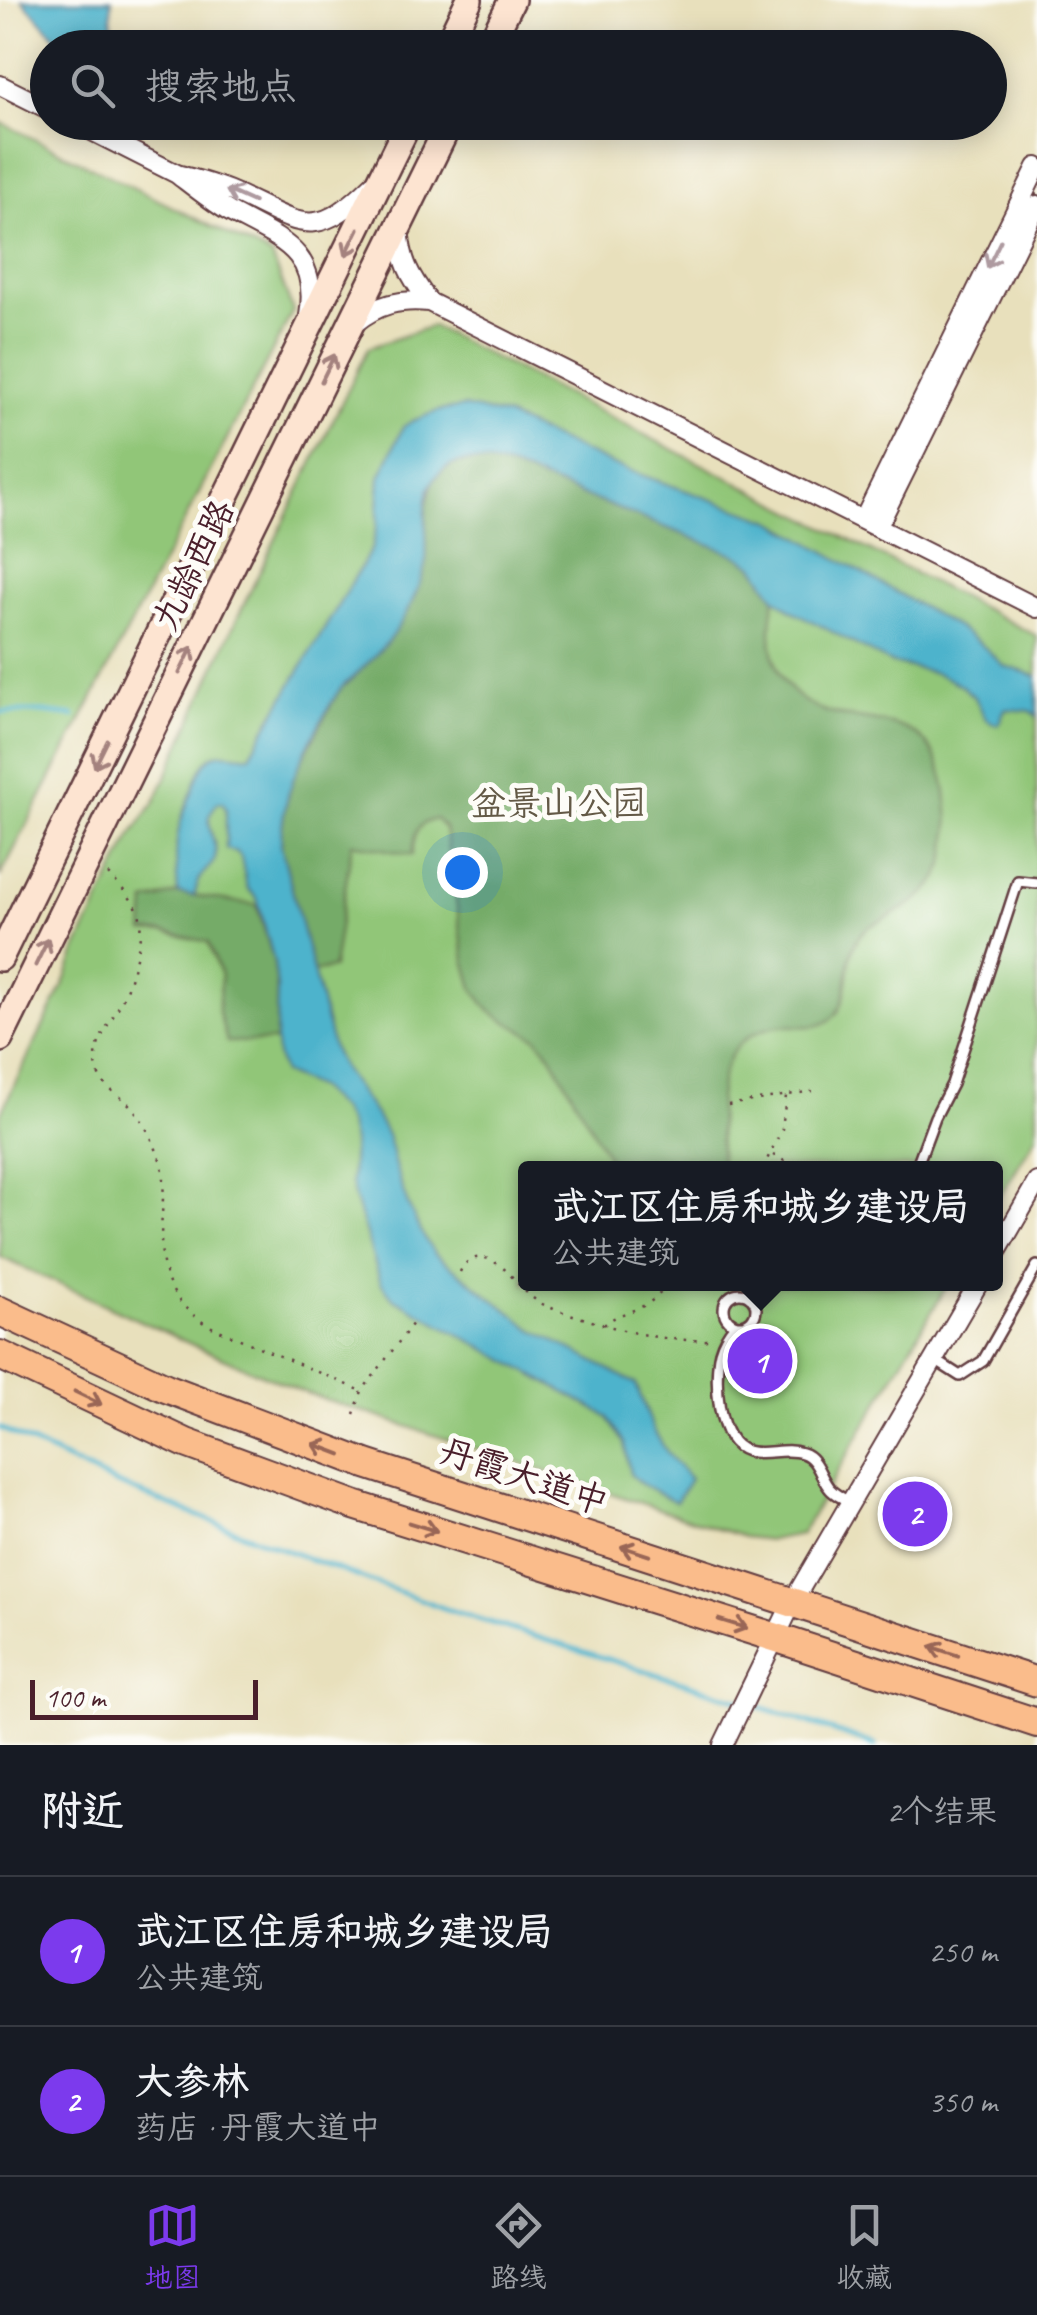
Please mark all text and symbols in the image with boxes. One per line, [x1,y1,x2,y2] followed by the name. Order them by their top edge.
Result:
[30,30,1007,140] search box
[65,58,120,113] icon: search
[145,63,297,110] text: 搜索地点
[225,186,256,204] one-way arrow
[341,226,360,256] one-way arrow
[984,239,1003,269] one-way arrow
[320,354,339,384] one-way arrow
[143,492,244,638] street label: 九龄西路
[177,646,196,675] one-way arrow
[90,738,109,768] one-way arrow
[471,781,647,826] park label: 盆景山公园
[437,847,488,898] your location
[34,937,53,967] one-way arrow
[518,1161,1003,1291] popup
[551,1183,970,1230] text: 武江区住房和城乡建设局
[551,1232,680,1273] text: 公共建筑
[728,1324,792,1398] pin: 1
[72,1389,102,1408] one-way arrow
[434,1428,614,1525] street label: 丹霞大道中
[312,1439,343,1457] one-way arrow
[882,1476,948,1552] pin: 2
[407,1519,439,1537] one-way arrow
[620,1540,652,1558] one-way arrow
[717,1617,749,1635] one-way arrow
[929,1641,961,1659] one-way arrow
[30,1675,258,1720] scale bar
[45,1680,105,1715] text: 100 m
[40,1785,124,1838] text: 附近
[887,1791,997,1832] text: 2个结果
[135,1908,553,1955] text: 武江区住房和城乡建设局
[65,1931,80,1972] text: 1
[928,1931,997,1972] text: 250 m
[135,1957,263,1998] text: 公共建筑
[135,2058,249,2105] text: 大参林
[65,2081,80,2122] text: 2
[928,2081,997,2122] text: 350 m
[135,2107,380,2148] text: 药店 · 丹霞大道中
[145,2198,201,2295] tab: 地图
[490,2198,546,2295] tab: 路线
[836,2198,892,2295] tab: 收藏

